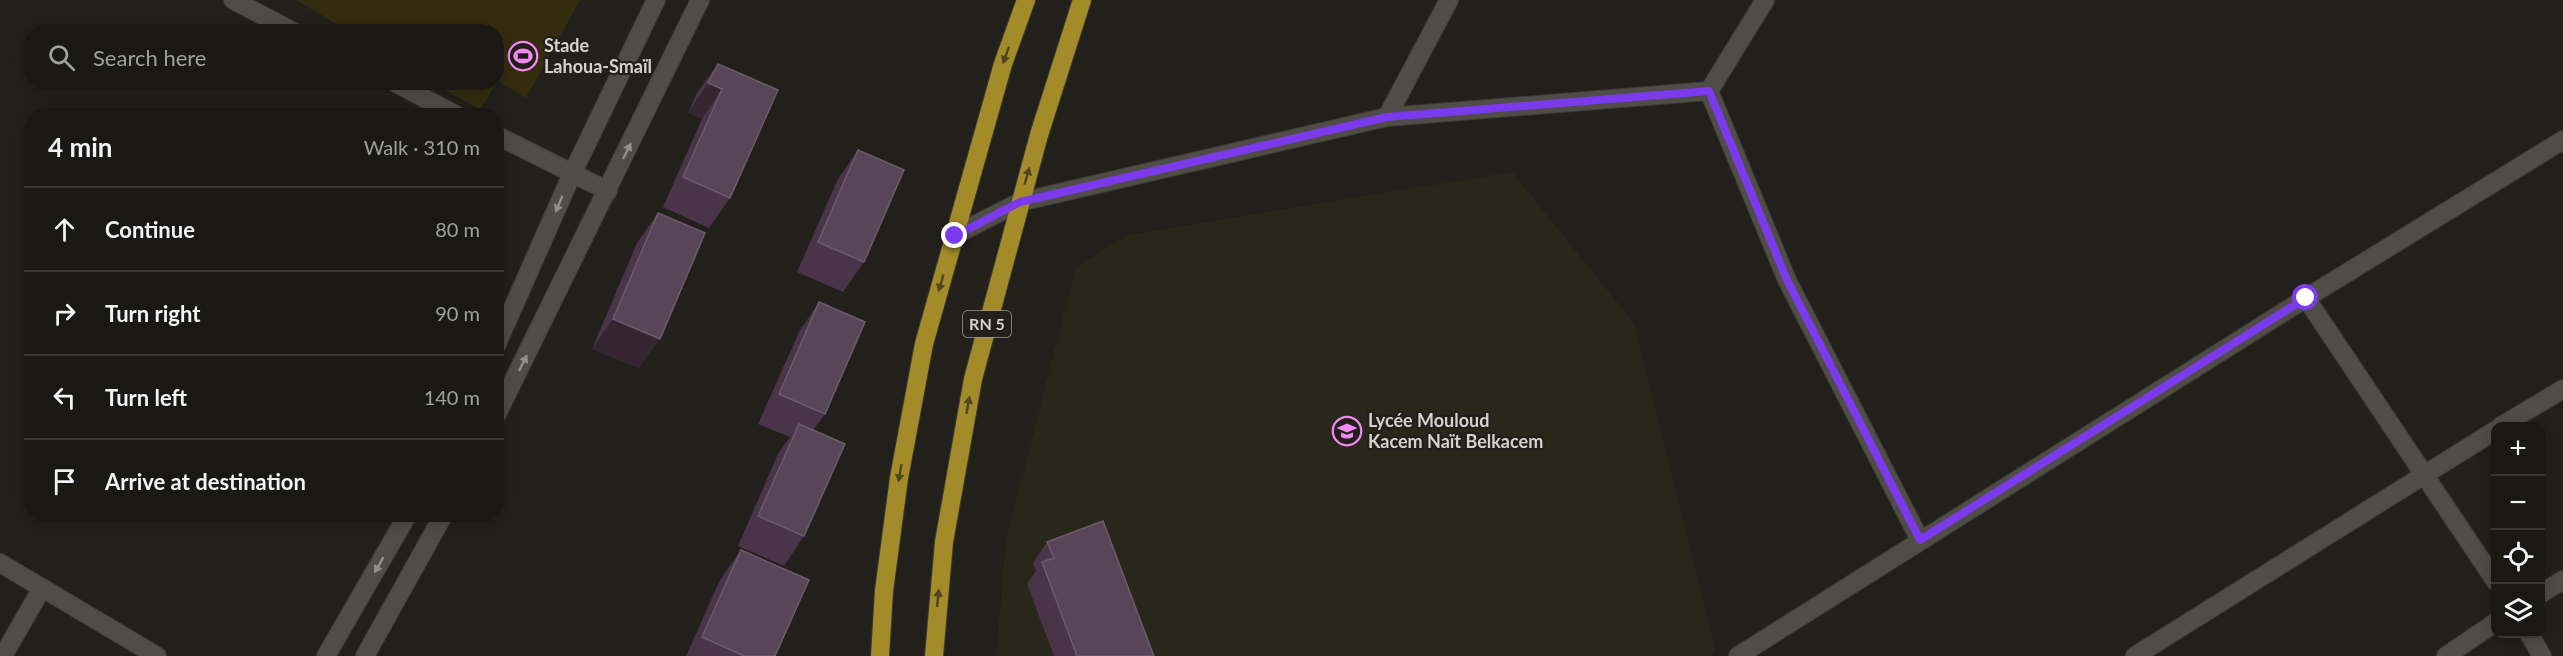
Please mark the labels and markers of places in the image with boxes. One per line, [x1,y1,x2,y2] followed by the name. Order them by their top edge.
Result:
[544,34,652,77] place label: Stade Lahoua-Smaïl
[507,40,539,72] sports icon: Stade Lahoua-Smaïl
[1368,409,1543,452] place label: Lycée Mouloud Kacem Naït Belkacem
[1331,415,1363,447] school or university icon: Lycée Mouloud Kacem Naït Belkacem

